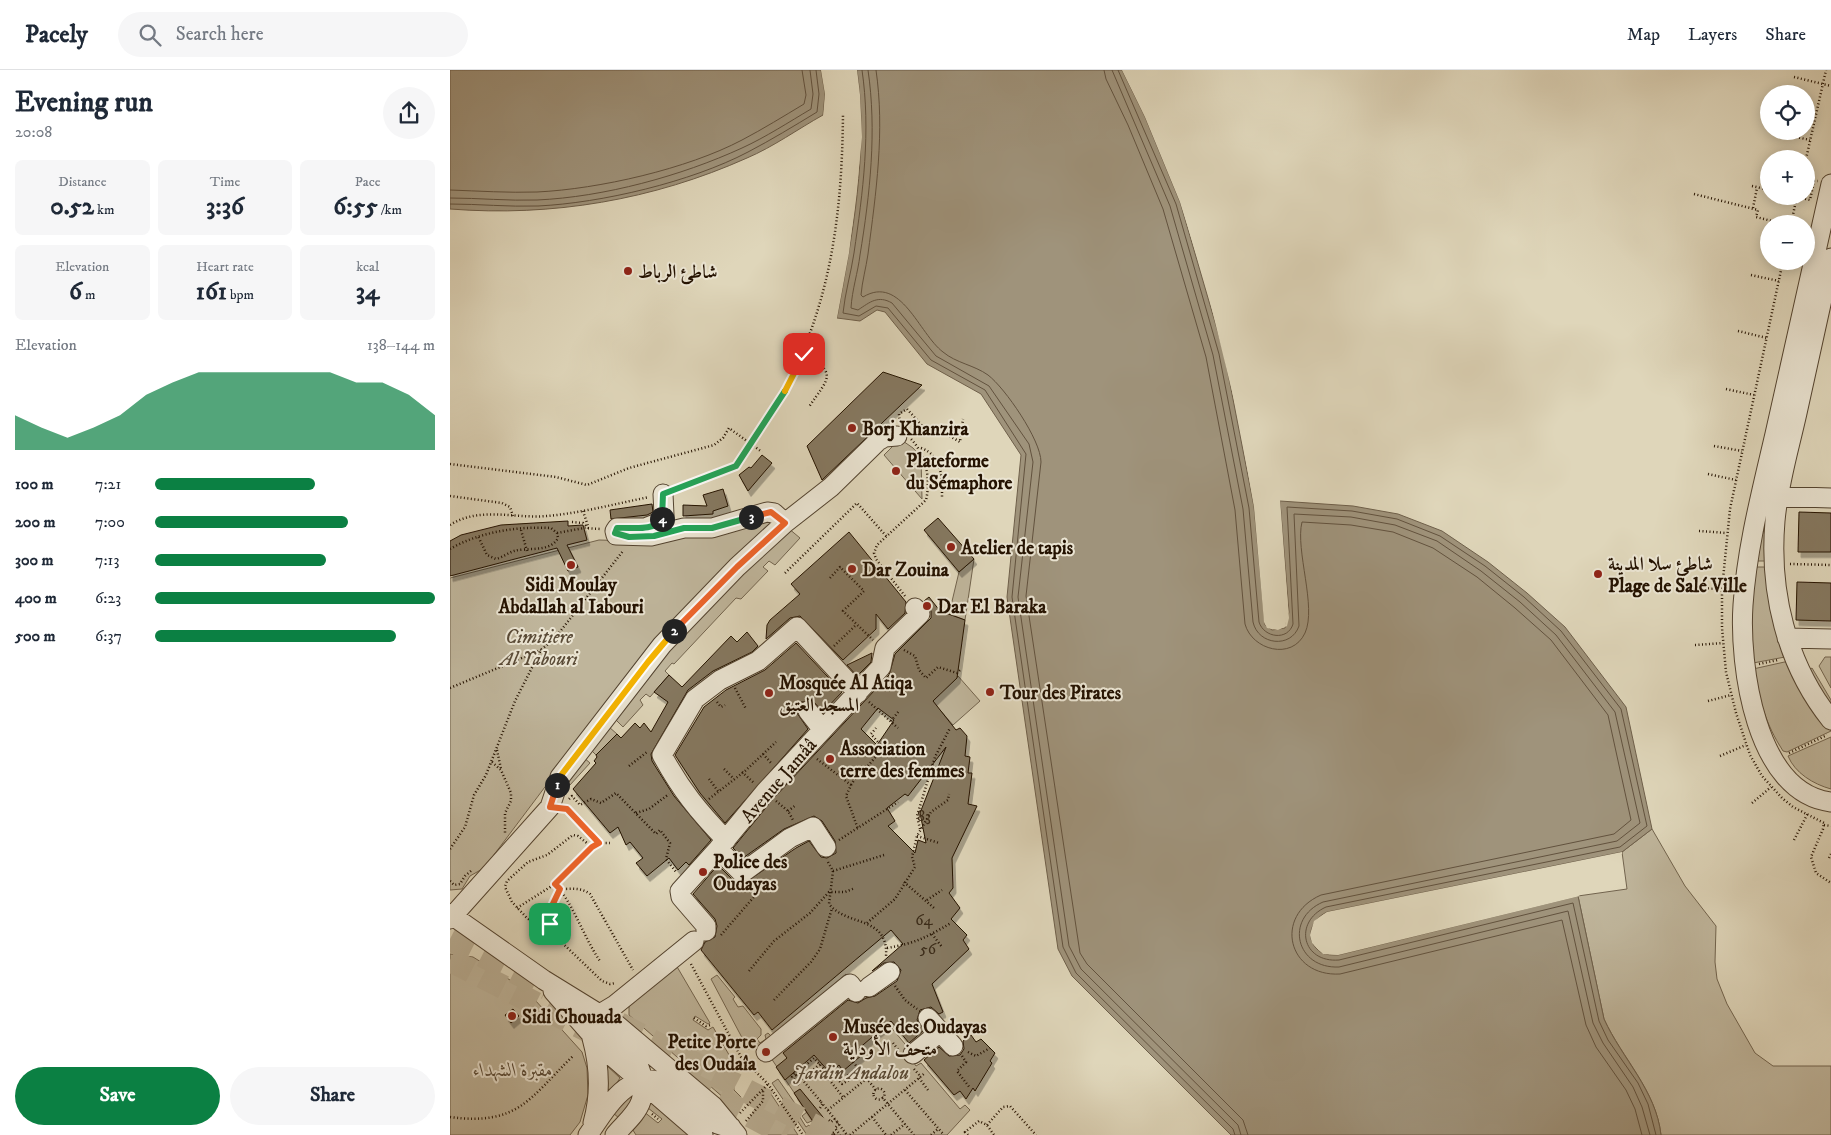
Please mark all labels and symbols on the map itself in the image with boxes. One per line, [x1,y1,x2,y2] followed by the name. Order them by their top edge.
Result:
[638,261,717,285] place label: شاطئ الرباط
[622,265,634,277] marker: شاطئ الرباط
[783,333,825,375] pin
[862,418,969,442] place label: Borj Khanzira
[846,422,858,434] marker: Borj Khanzira
[906,450,1012,495] place label: Plateforme du Sémaphore
[890,465,902,477] marker: Plateforme du Sémaphore
[738,504,764,530] pin: 3
[650,506,674,532] pin: 4
[960,537,1074,560] place label: Atelier de tapis
[945,541,957,553] marker: Atelier de tapis
[1608,553,1747,598] place label: شاطئ سلا المدينة Plage de Salé Ville
[565,559,577,571] marker: Sidi Moulay Abdallah al Iabouri
[862,559,950,582] place label: Dar Zouina
[846,563,858,575] marker: Dar Zouina
[1592,568,1604,580] marker: شاطئ سلا المدينة Plage de Salé Ville
[497,574,644,619] place label: Sidi Moulay Abdallah al Iabouri
[937,596,1047,619] place label: Dar El Baraka
[921,600,933,612] marker: Dar El Baraka
[662,618,686,644] pin: 2
[498,626,579,671] park label: Cimitiere Al Yabouri
[779,672,913,717] place label: Mosquée Al Atiqa المسجد العتيق
[999,682,1122,705] place label: Tour des Pirates
[984,686,996,698] marker: Tour des Pirates
[763,687,775,699] marker: Mosquée Al Atiqa المسجد العتيق
[736,734,822,828] street label: Avenue Jamââ
[839,738,965,783] place label: Association terre des femmes
[824,753,836,765] marker: Association terre des femmes
[544,772,570,798] pin: 1
[917,806,931,826] house number: 83
[713,851,788,896] place label: Police des Oudayas
[697,866,709,878] marker: Police des Oudayas
[529,903,571,945] pin
[915,910,934,930] house number: 64
[920,939,937,959] house number: 56
[522,1006,623,1029] place label: Sidi Chouada
[506,1010,518,1022] marker: Sidi Chouada
[843,1016,987,1061] place label: Musée des Oudayas متحف الأوداية
[668,1031,757,1076] place label: Petite Porte des Oudaîa
[827,1031,839,1043] marker: Musée des Oudayas متحف الأوداية
[760,1046,772,1058] marker: Petite Porte des Oudaîa
[473,1059,553,1082] park label: مقبرة الشهداء
[793,1062,909,1085] park label: Jardin Andalou

